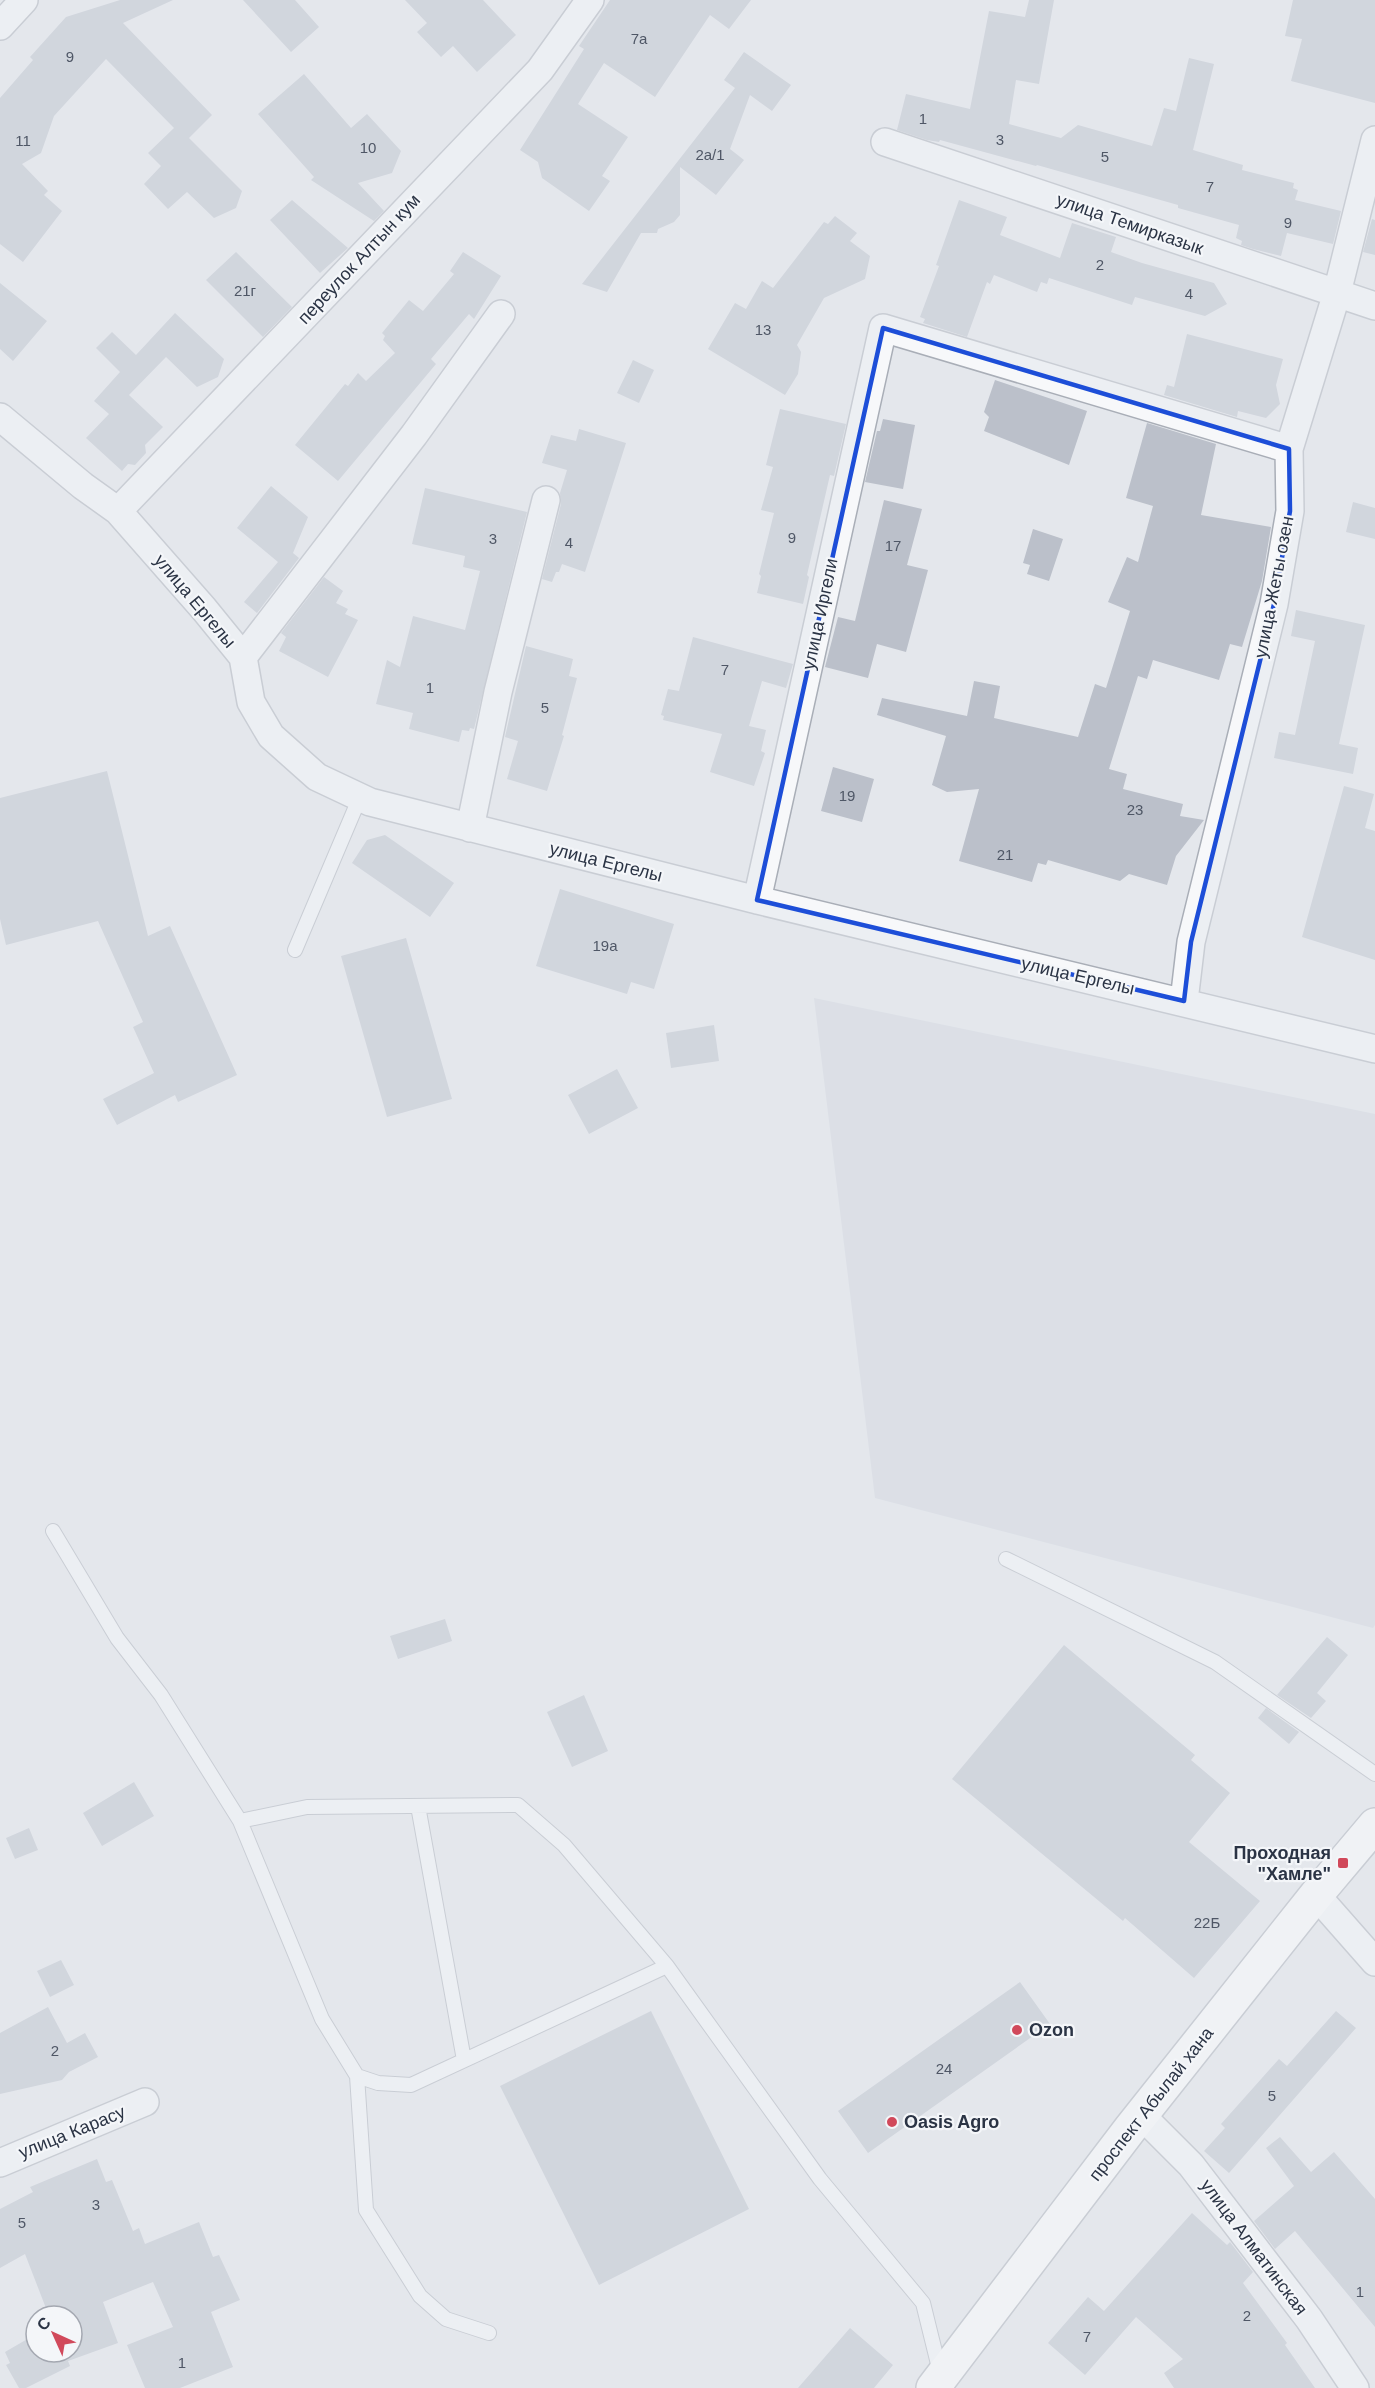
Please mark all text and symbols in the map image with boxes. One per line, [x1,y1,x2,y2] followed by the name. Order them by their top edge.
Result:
[631,30,648,47] house number: 7а
[66,48,74,65] house number: 9
[919,110,927,127] house number: 1
[996,131,1004,148] house number: 3
[15,132,31,149] house number: 11
[360,139,376,156] house number: 10
[695,146,725,163] house number: 2а/1
[1101,148,1109,165] house number: 5
[1206,178,1214,195] house number: 7
[1054,189,1206,259] street label: улица Темирказык
[294,190,424,328] street label: переулок Алтын кум
[1284,214,1292,231] house number: 9
[1096,256,1104,273] house number: 2
[234,282,257,299] house number: 21г
[1185,285,1193,302] house number: 4
[755,321,771,338] house number: 13
[1250,514,1298,660] street label: улица Жеты озен
[788,529,796,546] house number: 9
[489,530,497,547] house number: 3
[565,534,573,551] house number: 4
[885,537,901,554] house number: 17
[150,550,240,652] street label: улица Ергелы
[798,556,842,672] street label: улица Иргели
[721,661,729,678] house number: 7
[426,679,434,696] house number: 1
[541,699,549,716] house number: 5
[839,787,855,804] house number: 19
[1127,801,1143,818] house number: 23
[548,838,664,886] street label: улица Ергелы
[997,846,1013,863] house number: 21
[592,937,618,954] house number: 19а
[1019,953,1137,999] street label: улица Ергелы
[1233,1843,1331,1884] place label: Проходная "Хамле"
[1336,1856,1350,1870] marker: Проходная "Хамле"
[1194,1914,1220,1931] house number: 22Б
[1029,2020,1074,2040] place label: Ozon
[1085,2022,1218,2185] street label: проспект Абылай хана
[1010,2023,1024,2037] marker: Ozon
[51,2042,59,2059] house number: 2
[936,2060,952,2077] house number: 24
[1268,2087,1276,2104] house number: 5
[16,2102,128,2162] street label: улица Карасу
[904,2112,999,2132] place label: Oasis Agro
[885,2115,899,2129] marker: Oasis Agro
[1197,2175,1311,2319] street label: улица Алматинская
[92,2196,100,2213] house number: 3
[18,2214,26,2231] house number: 5
[1356,2283,1364,2300] house number: 1
[24,2304,84,2364] north arrow
[1243,2307,1251,2324] house number: 2
[34,2313,54,2334] text: С
[1083,2328,1091,2345] house number: 7
[178,2354,186,2371] house number: 1

